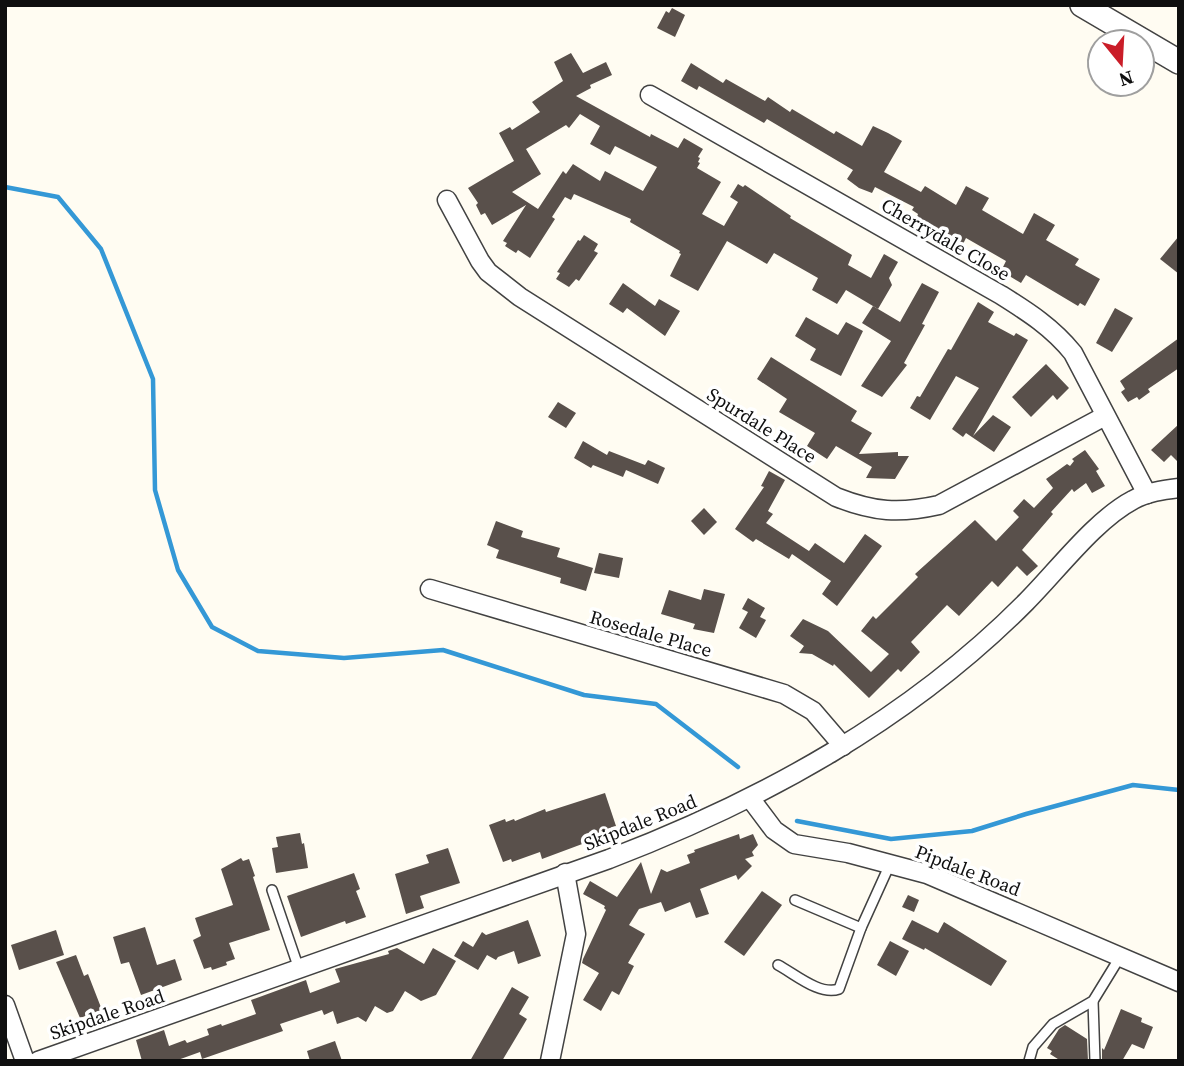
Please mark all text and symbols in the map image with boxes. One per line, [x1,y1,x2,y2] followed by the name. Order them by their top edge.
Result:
[1086,28,1156,98] north arrow
[1116,65,1137,94] text: N
[877,192,1015,286] street label: Cherrydale Close
[702,381,822,469] street label: Spurdale Place
[587,603,715,663] street label: Rosedale Place
[580,787,701,856] street label: Skipdale Road
[912,838,1025,902] street label: Pipdale Road
[46,982,168,1046] street label: Skipdale Road

